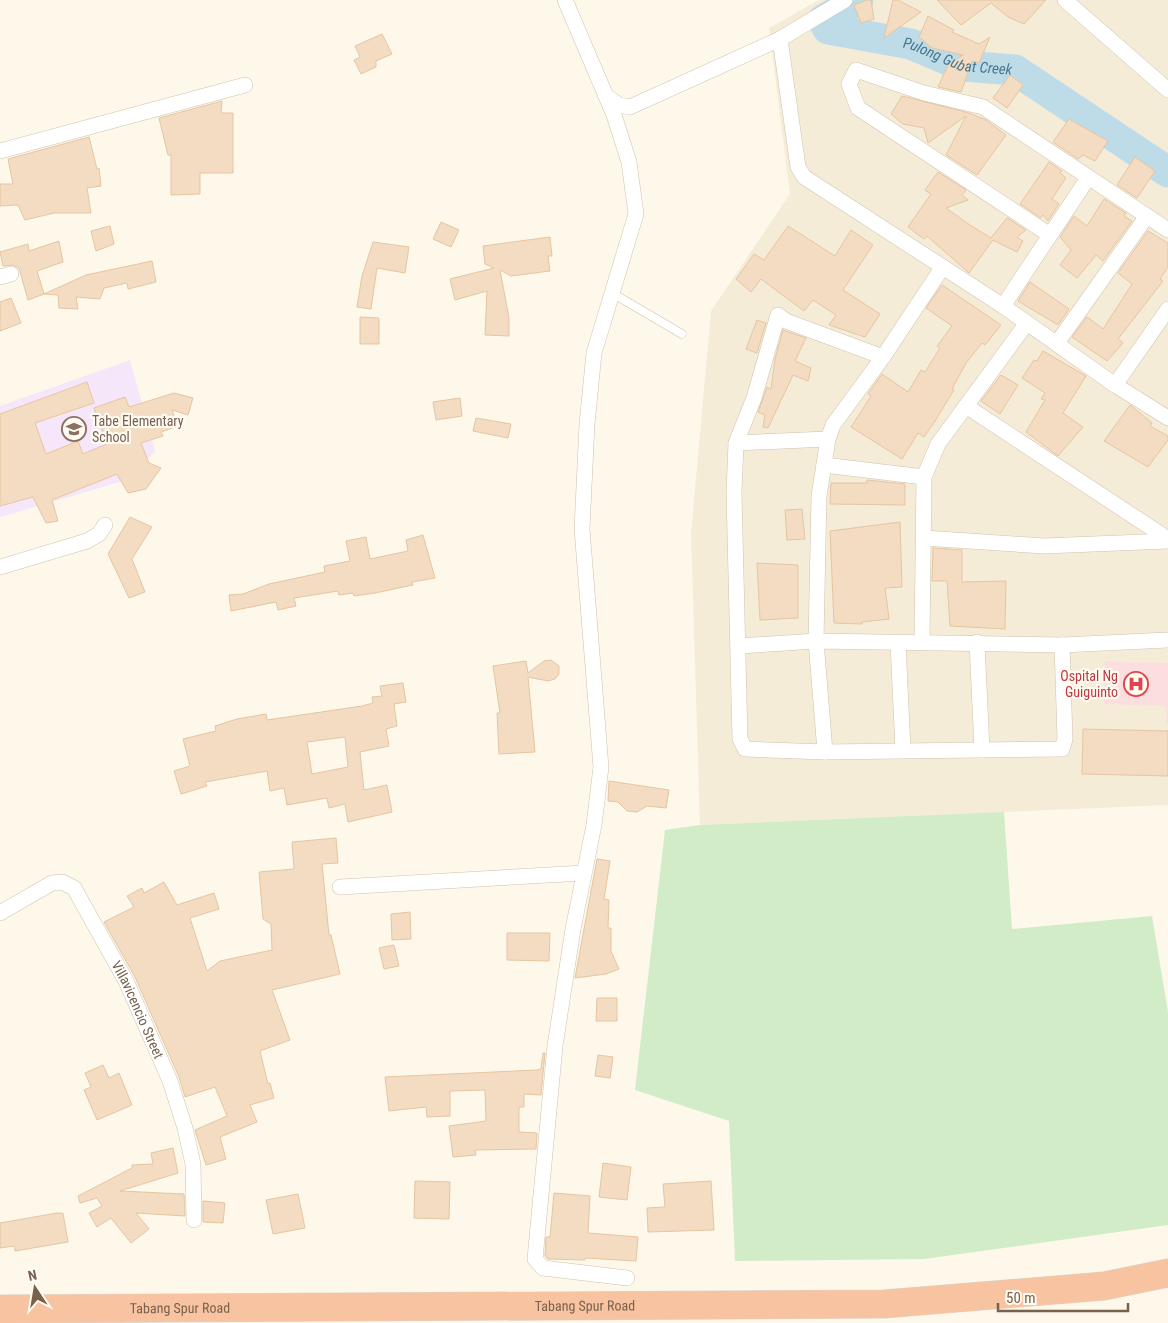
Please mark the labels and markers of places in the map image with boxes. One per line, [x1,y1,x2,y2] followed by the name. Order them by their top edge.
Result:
[92,413,184,445] place label: Tabe Elementary School
[61,416,87,442] school or university icon: Tabe Elementary School
[1060,668,1118,700] place label: Ospital Ng Guiguinto
[1123,671,1149,697] hospital icon: Ospital Ng Guiguinto

